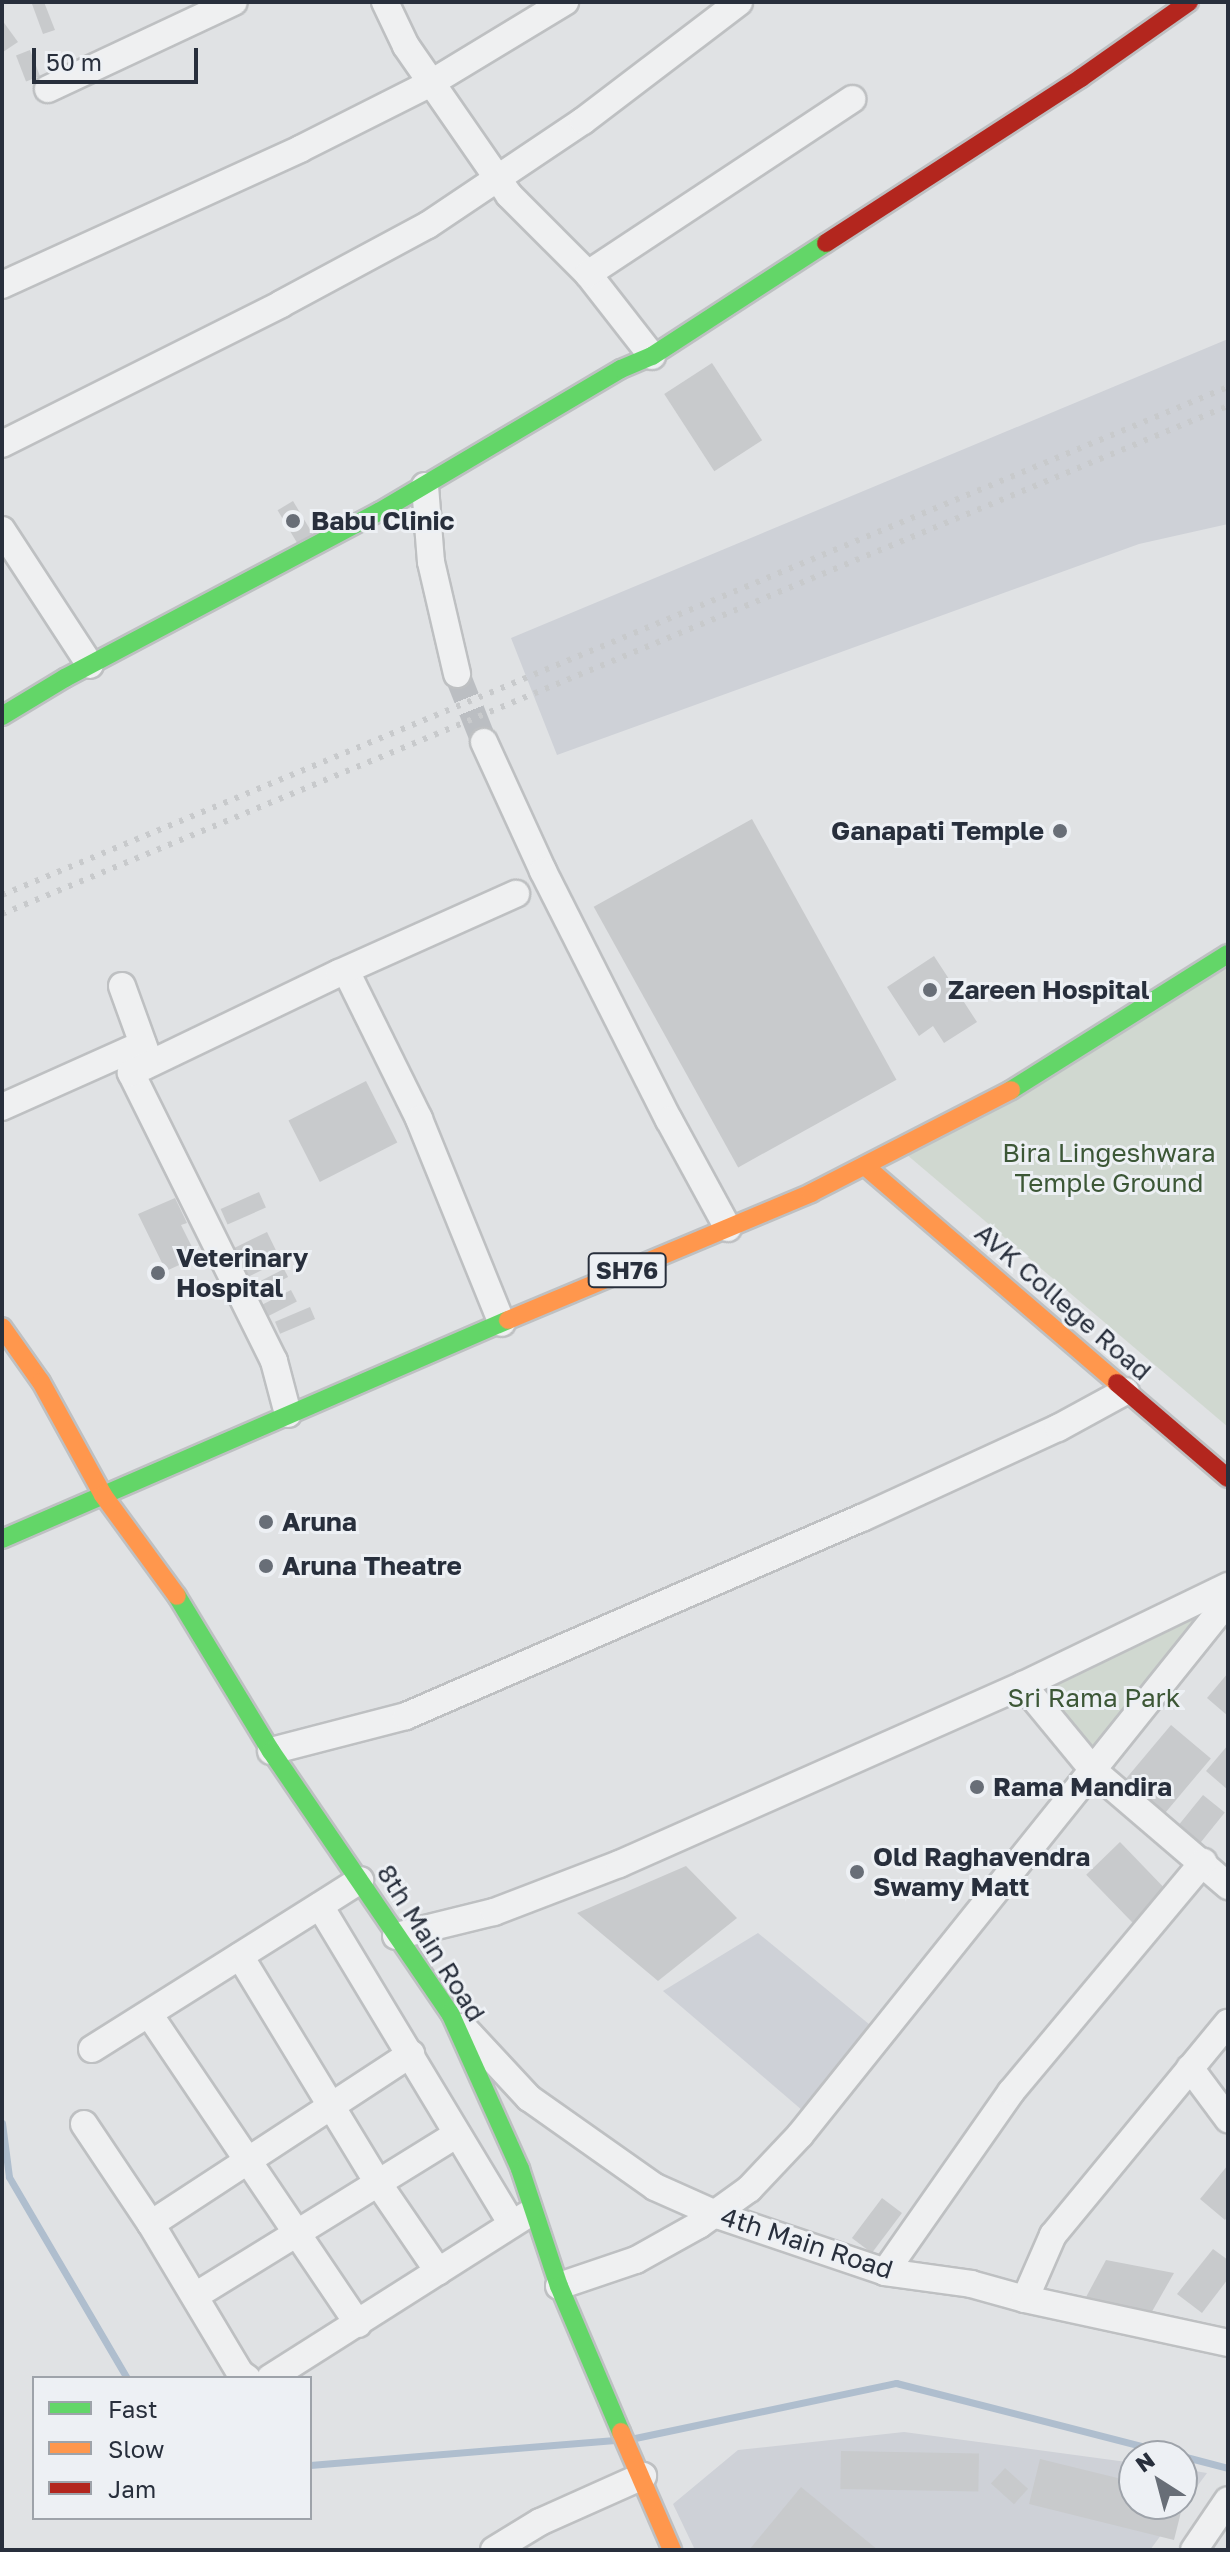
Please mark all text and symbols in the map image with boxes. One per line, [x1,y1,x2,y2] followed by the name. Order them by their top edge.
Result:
[36,32,202,82] scale bar
[46,47,102,76] text: 50 m
[311,505,454,537] place label: Babu Clinic
[282,510,304,532] marker: Babu Clinic
[831,815,1044,847] place label: Ganapati Temple
[1051,822,1069,840] marker: Ganapati Temple
[948,974,1149,1006] place label: Zareen Hospital
[919,979,941,1001] marker: Zareen Hospital
[1002,1137,1216,1198] park label: Bira Lingeshwara Temple Ground
[969,1217,1157,1387] street label: AVK College Road
[176,1242,308,1304] place label: Veterinary Hospital
[587,1250,667,1290] road number: SH76
[147,1262,169,1284] marker: Veterinary Hospital
[282,1506,357,1538] place label: Aruna
[257,1513,275,1531] marker: Aruna
[282,1550,462,1582] place label: Aruna Theatre
[257,1557,275,1575] marker: Aruna Theatre
[1008,1682,1180,1714] park label: Sri Rama Park
[993,1771,1172,1803] place label: Rama Mandira
[968,1778,986,1796] marker: Rama Mandira
[873,1841,1090,1902] place label: Old Raghavendra Swamy Matt
[370,1859,492,2027] street label: 8th Main Road
[848,1863,866,1881] marker: Old Raghavendra Swamy Matt
[717,2201,897,2285] street label: 4th Main Road
[32,2376,312,2520] legend
[108,2394,158,2423] text: Fast
[108,2434,164,2463] text: Slow
[1118,2440,1198,2520] north arrow
[1130,2446,1159,2478] text: N
[108,2474,156,2503] text: Jam

